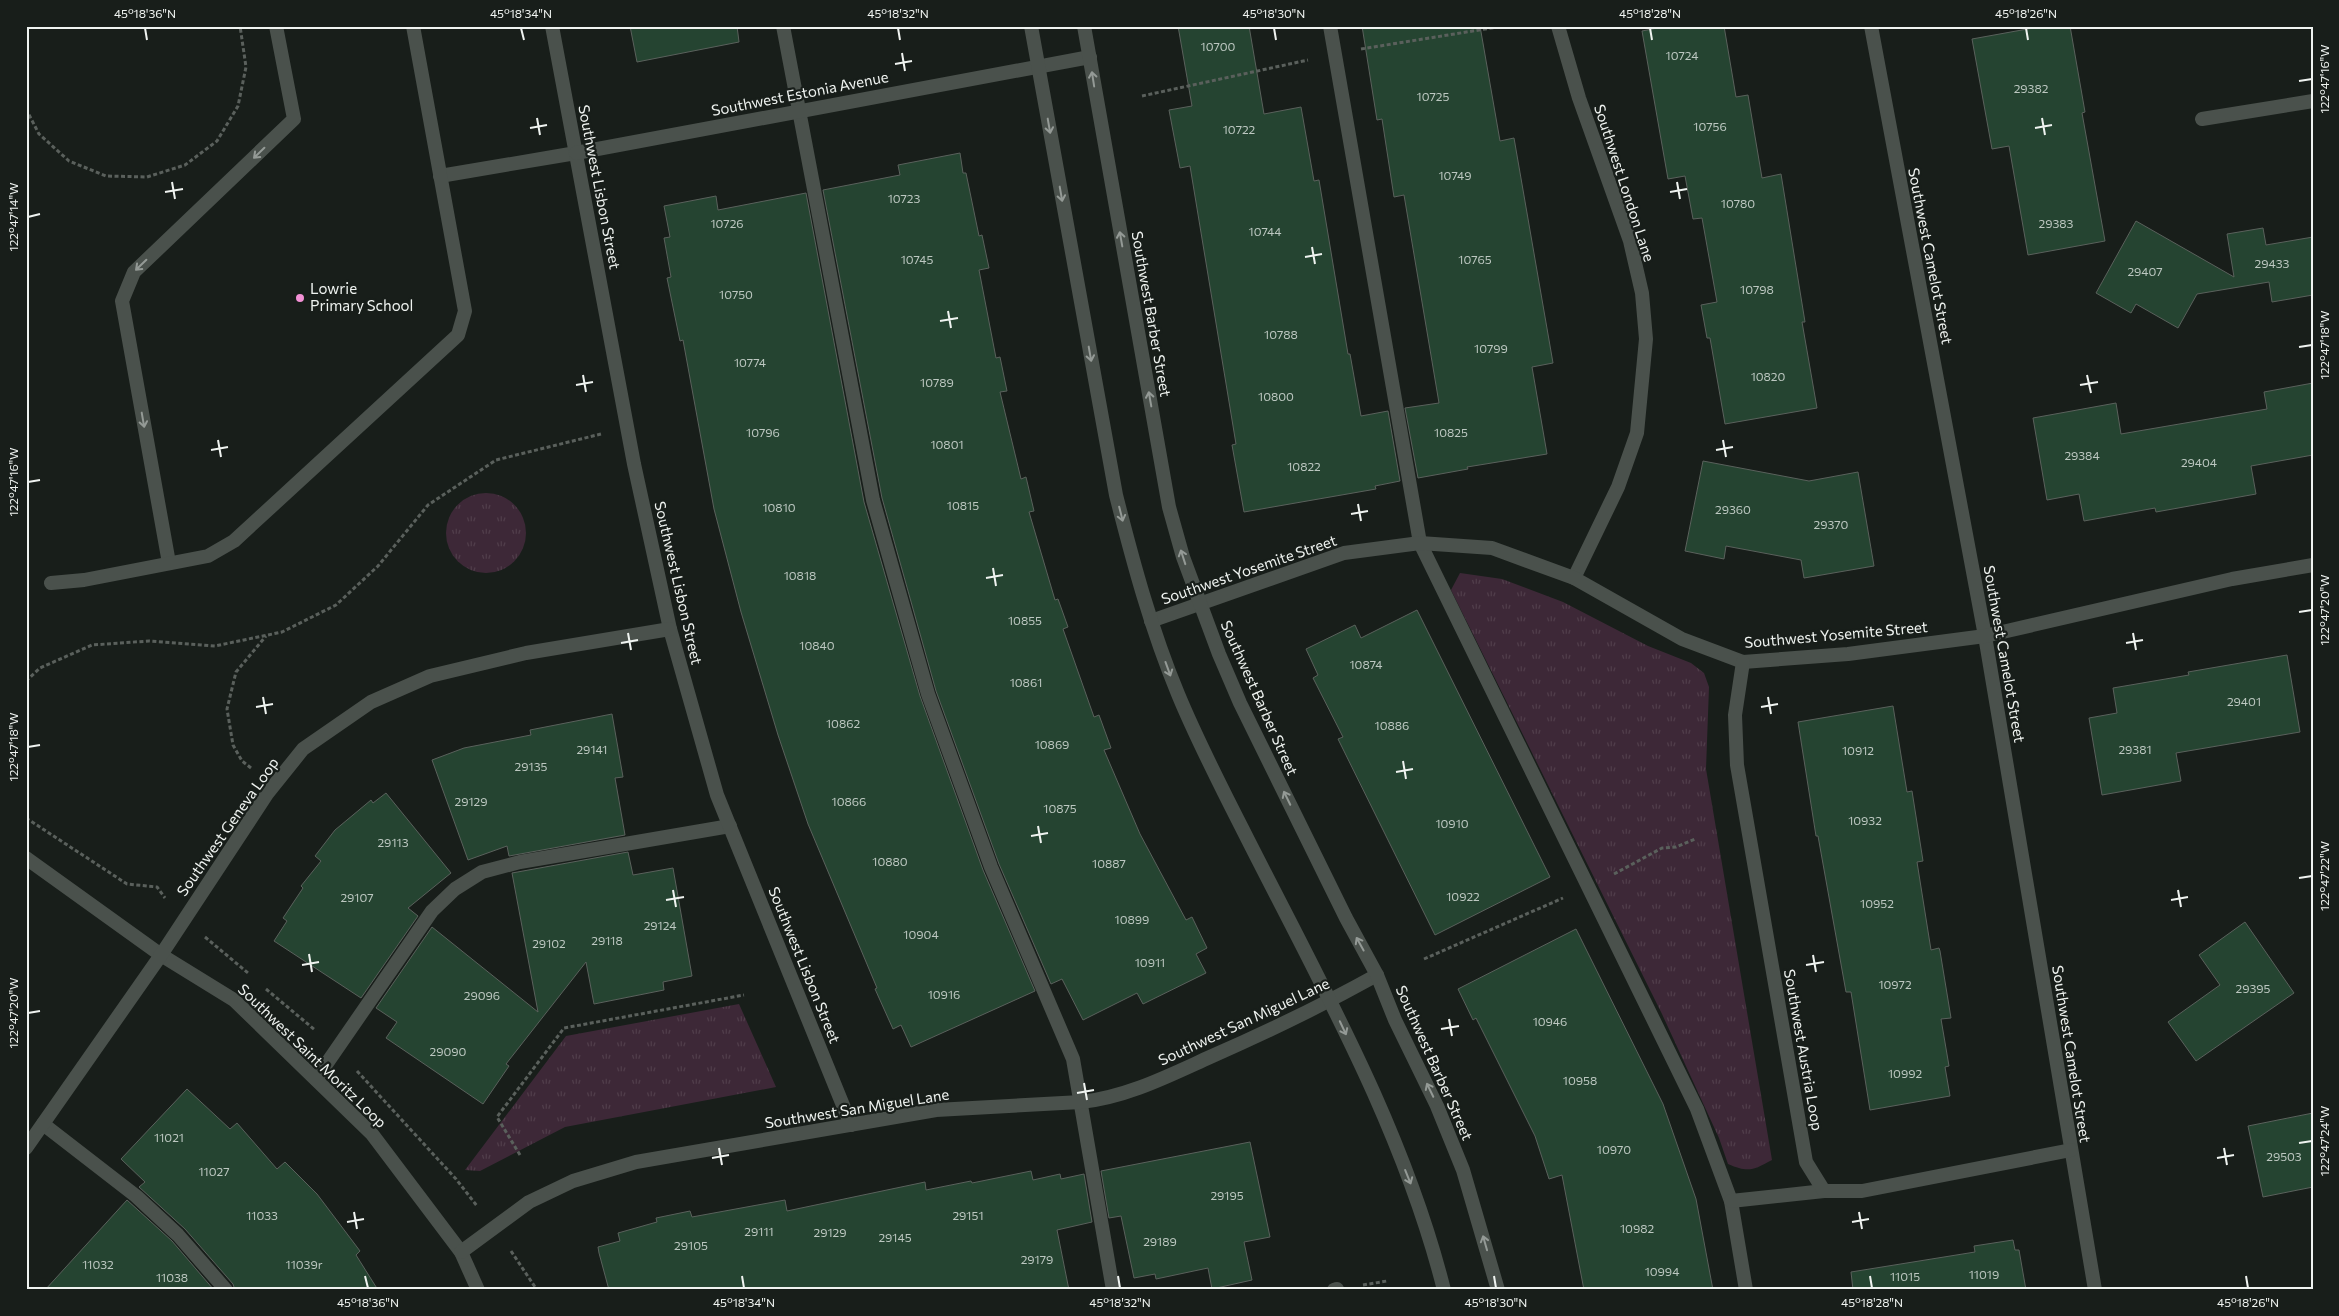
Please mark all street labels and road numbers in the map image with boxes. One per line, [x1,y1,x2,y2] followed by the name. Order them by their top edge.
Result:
[710,67,890,119] street label: Southwest Estonia Avenue
[1591,102,1659,264] street label: Southwest London Lane
[575,103,625,271] street label: Southwest Lisbon Street
[1905,166,1957,346] street label: Southwest Camelot Street
[1129,230,1175,398] street label: Southwest Barber Street
[651,499,707,666] street label: Southwest Lisbon Street
[1159,531,1339,608] street label: Southwest Yosemite Street
[1981,564,2029,744] street label: Southwest Camelot Street
[1218,617,1302,778] street label: Southwest Barber Street
[1743,617,1928,651] street label: Southwest Yosemite Street
[172,754,282,899] street label: Southwest Geneva Loop
[765,884,845,1045] street label: Southwest Lisbon Street
[2049,964,2095,1144] street label: Southwest Camelot Street
[1781,968,1827,1132] street label: Southwest Austria Loop
[1155,973,1332,1069] street label: Southwest San Miguel Lane
[235,980,391,1131] street label: Southwest Saint Moritz Loop
[1393,982,1477,1143] street label: Southwest Barber Street
[763,1085,950,1131] street label: Southwest San Miguel Lane

